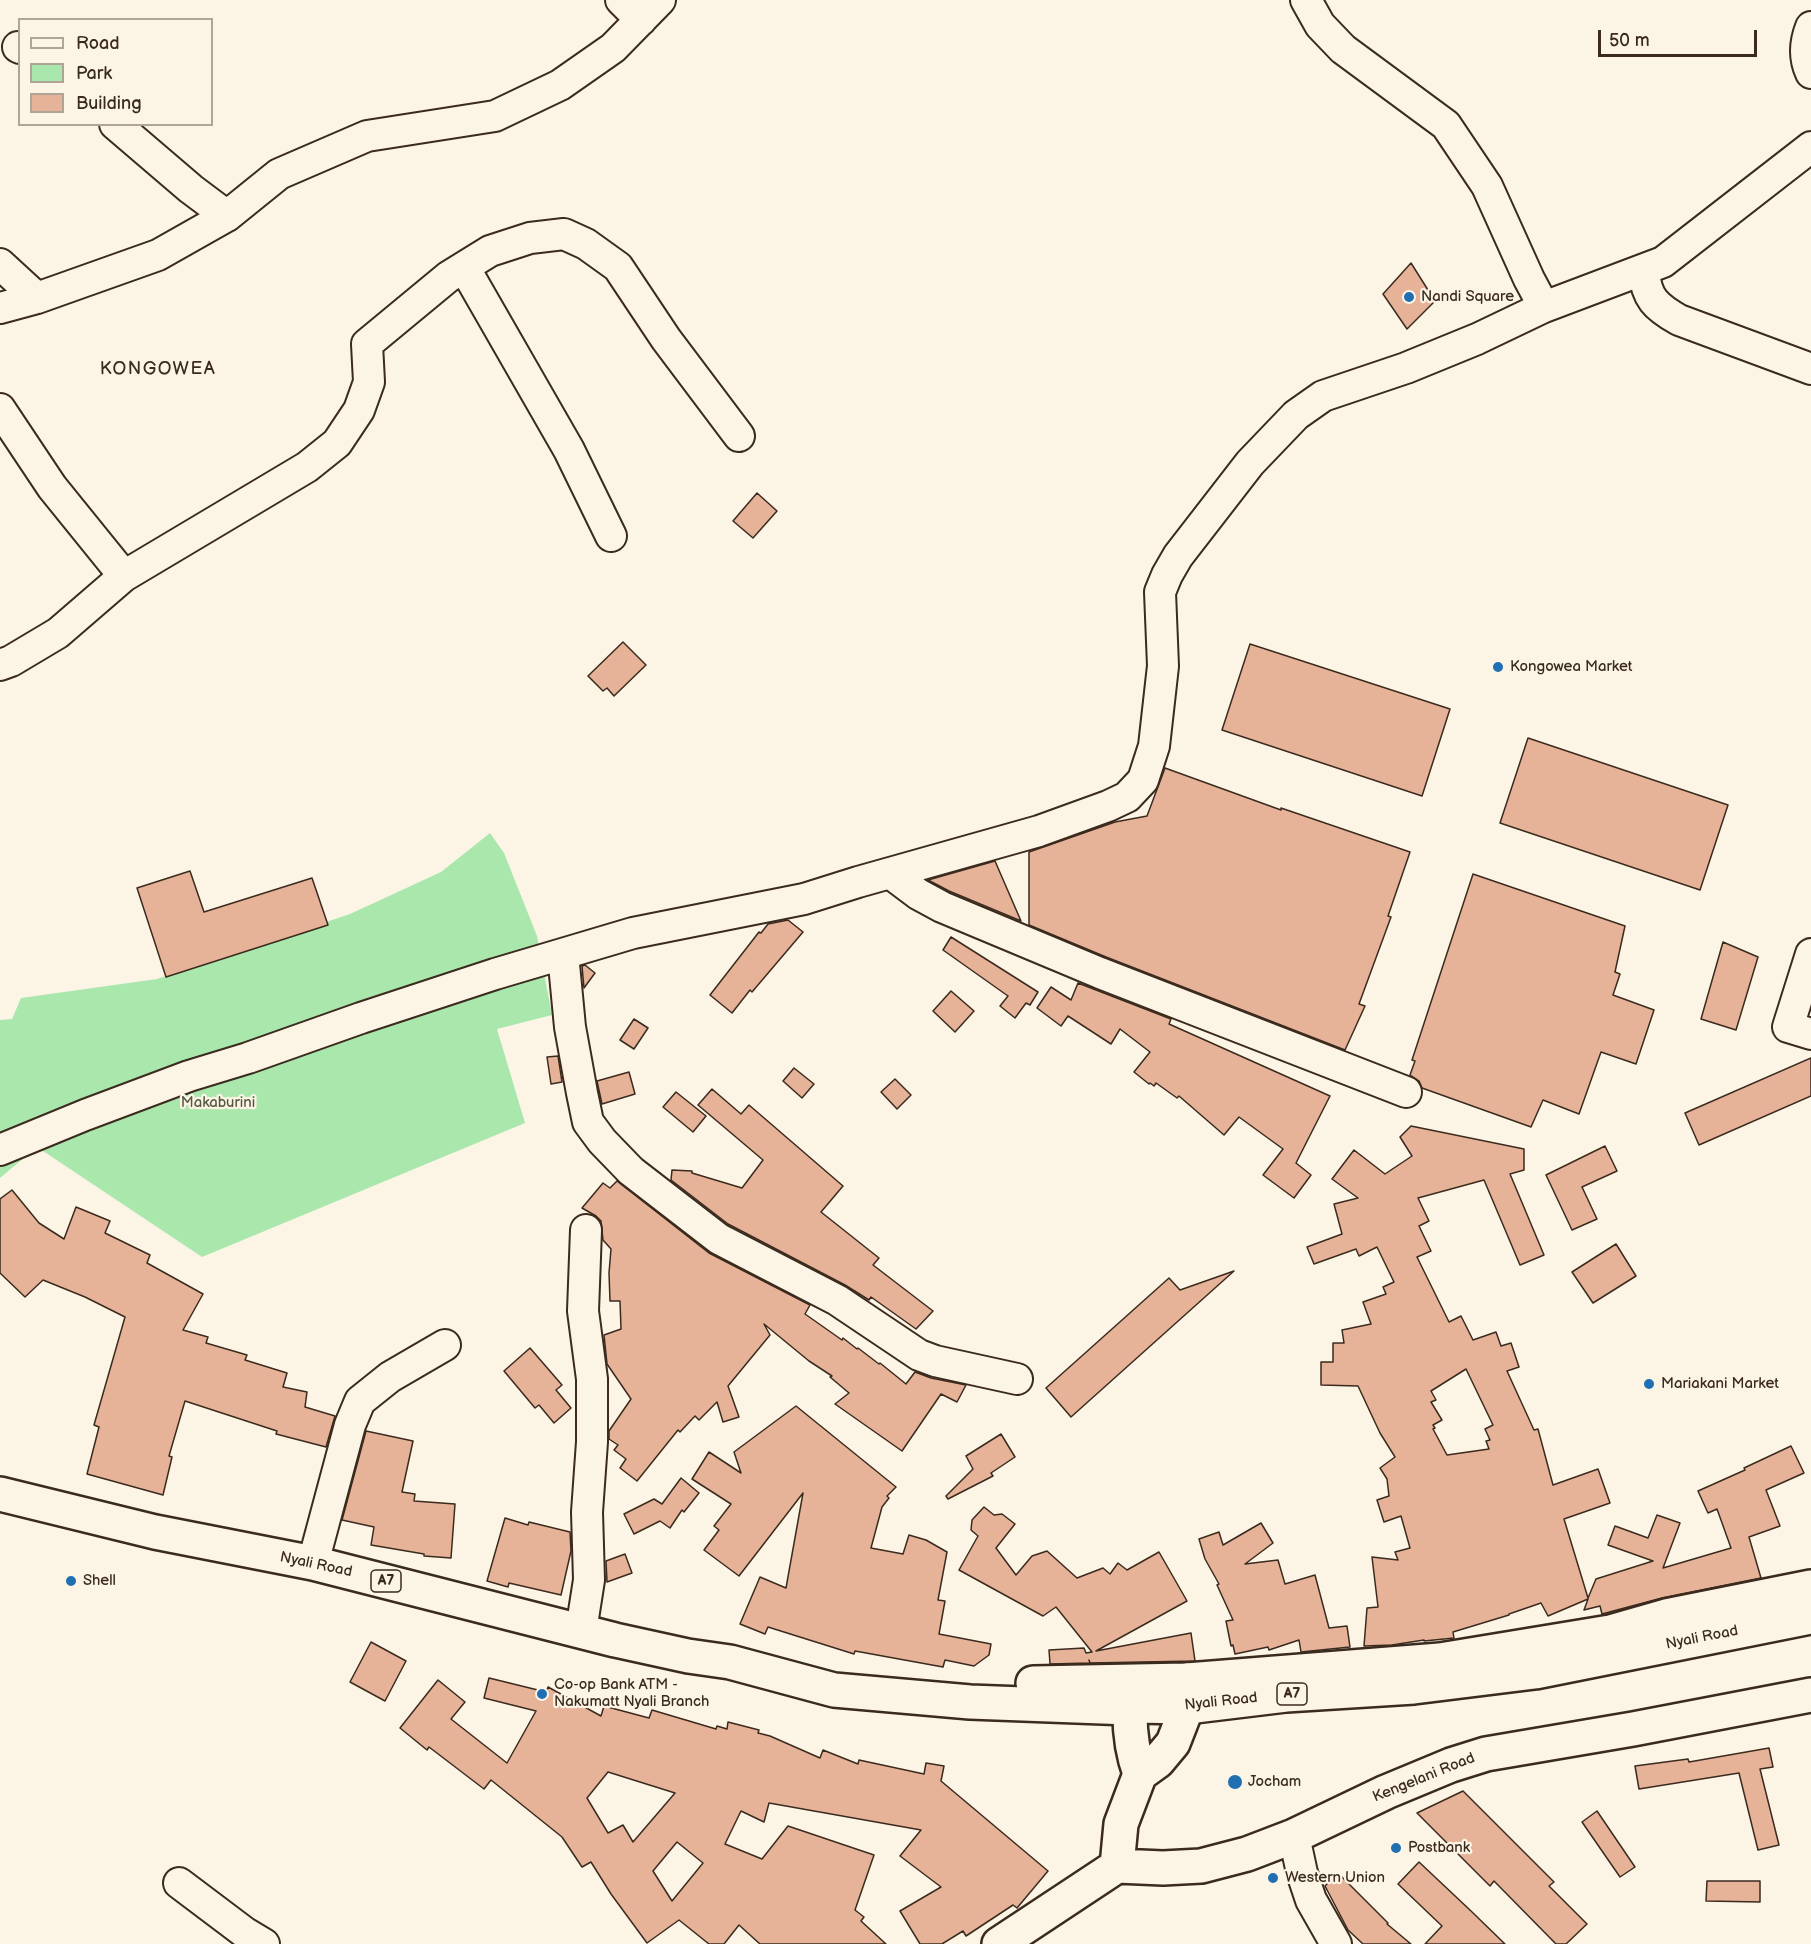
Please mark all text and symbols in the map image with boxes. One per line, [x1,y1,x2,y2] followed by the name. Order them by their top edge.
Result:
[18,18,213,126] legend
[1601,18,1760,56] scale bar
[1609,30,1650,51] text: 50 m
[76,33,120,54] text: Road
[76,63,112,84] text: Park
[76,93,142,114] text: Building
[1421,288,1514,306] place label: Nandi Square
[1402,290,1416,304] marker: Nandi Square
[100,358,216,380] district label: KONGOWEA
[1510,658,1632,676] place label: Kongowea Market
[1491,660,1505,674] marker: Kongowea Market
[181,1094,255,1112] park label: Makaburini
[1661,1375,1779,1393] place label: Mariakani Market
[1642,1377,1656,1391] marker: Mariakani Market
[278,1549,354,1581] street label: Nyali Road
[371,1570,401,1592] road number: A7
[83,1572,116,1590] place label: Shell
[64,1574,78,1588] marker: Shell
[1664,1622,1740,1654] street label: Nyali Road
[554,1676,709,1711] place label: Co-op Bank ATM - Nakumatt Nyali Branch
[1277,1683,1307,1705] road number: A7
[535,1687,549,1701] marker: Co-op Bank ATM - Nakumatt Nyali Branch
[1184,1689,1258,1715] street label: Nyali Road
[1370,1749,1478,1807] street label: Kengelani Road
[1226,1773,1244,1791] marker: Jocham
[1248,1773,1301,1791] place label: Jocham
[1408,1839,1470,1857] place label: Postbank
[1389,1841,1403,1855] marker: Postbank
[1285,1869,1385,1887] place label: Western Union
[1266,1871,1280,1885] marker: Western Union

